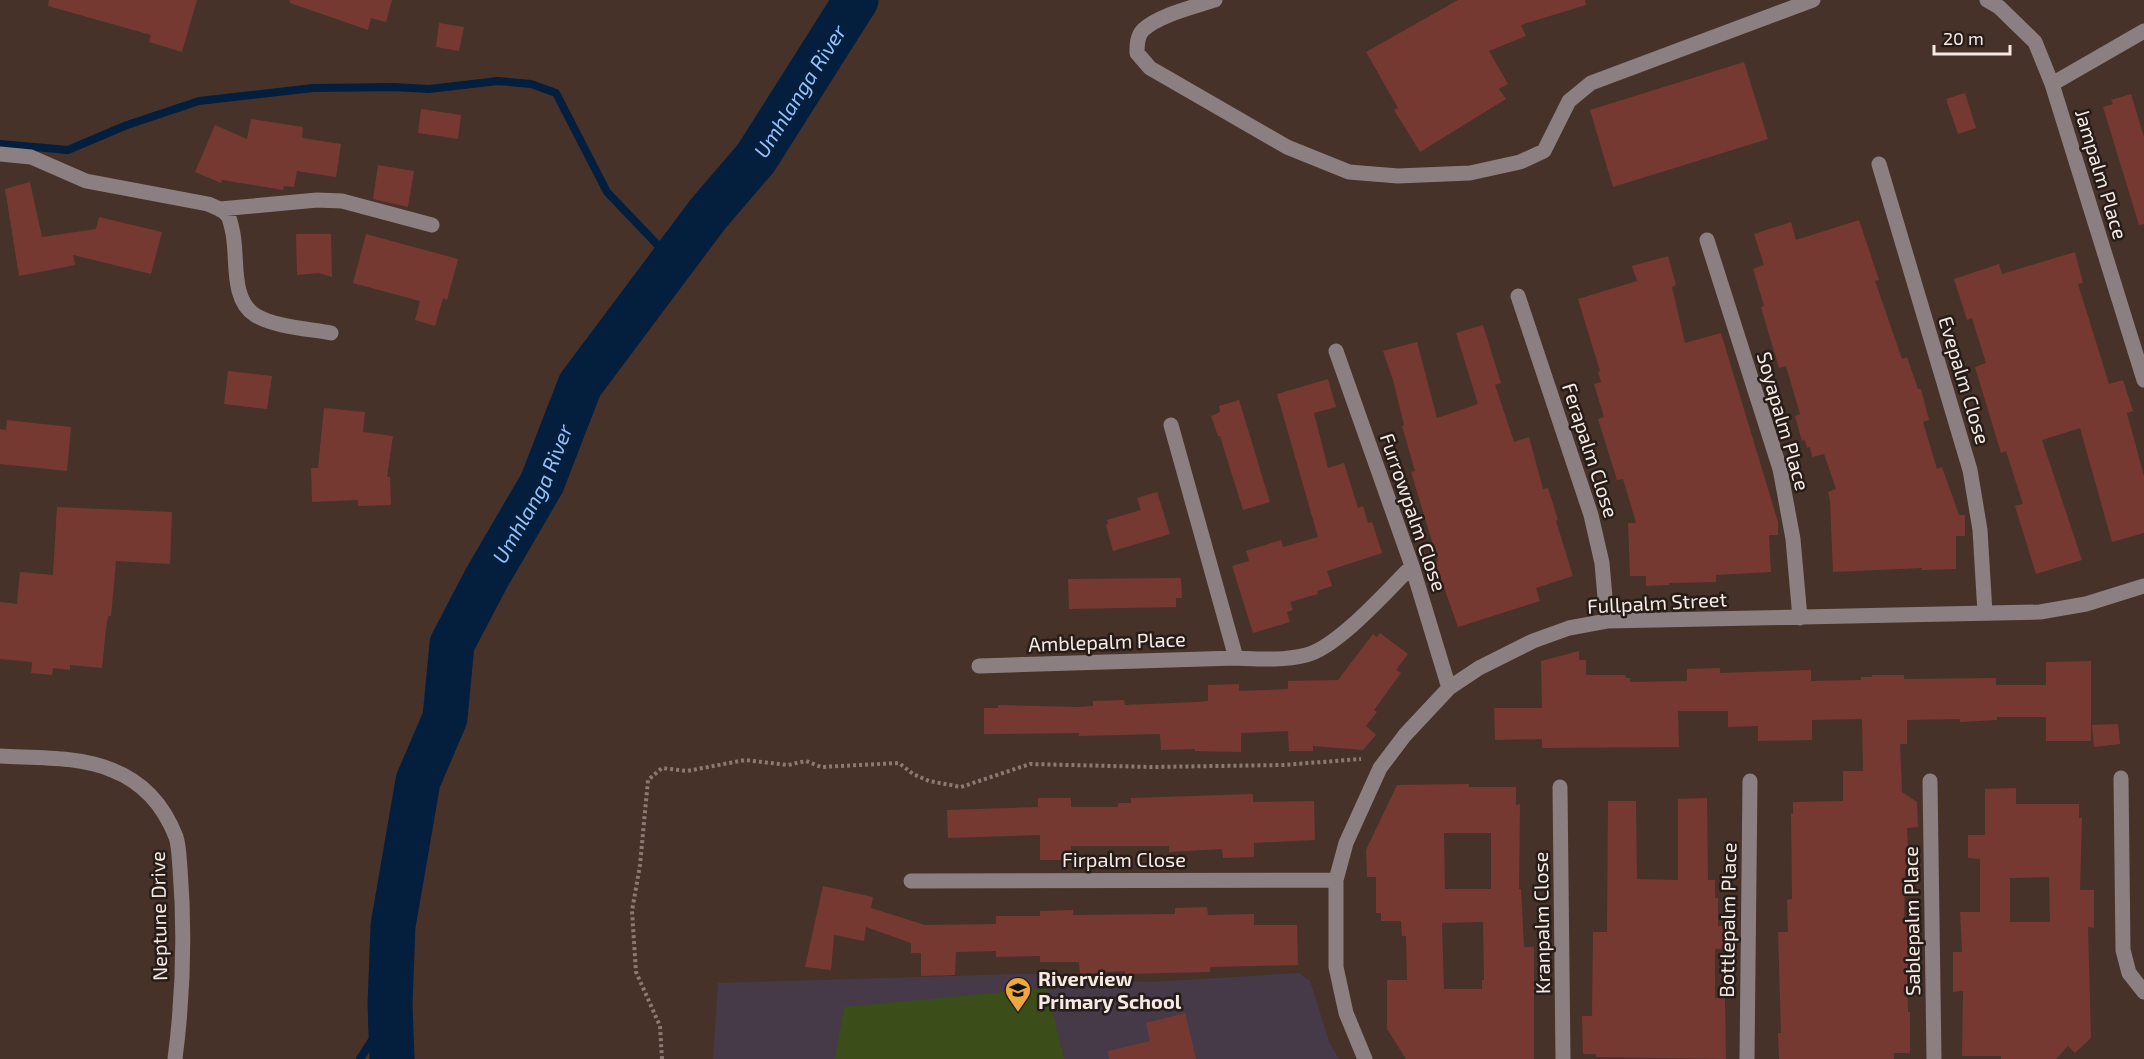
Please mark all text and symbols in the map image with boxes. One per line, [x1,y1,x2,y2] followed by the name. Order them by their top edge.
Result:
[1934,18,2010,56] scale bar
[747,19,850,162] water label: Umhlanga River
[1943,27,1984,49] text: 20 m
[2071,106,2133,242] street label: Jampalm Place
[1934,313,1996,447] street label: Evepalm Close
[1753,349,1815,493] street label: Soyapalm Place
[1558,380,1624,520] street label: Ferapalm Close
[486,419,577,567] water label: Umhlanga River
[1376,430,1452,594] street label: Furrowpalm Close
[1587,586,1728,618] street label: Fullpalm Street
[1028,626,1186,656] street label: Amblepalm Place
[1714,842,1740,998] street label: Bottlepalm Place
[1898,846,1924,996] street label: Sablepalm Place
[1062,847,1186,871] street label: Firpalm Close
[145,851,171,981] street label: Neptune Drive
[1528,852,1554,994] street label: Kranpalm Close
[1038,966,1182,1014] place label: Riverview Primary School
[1003,975,1033,1013] school or university icon: Riverview Primary School

